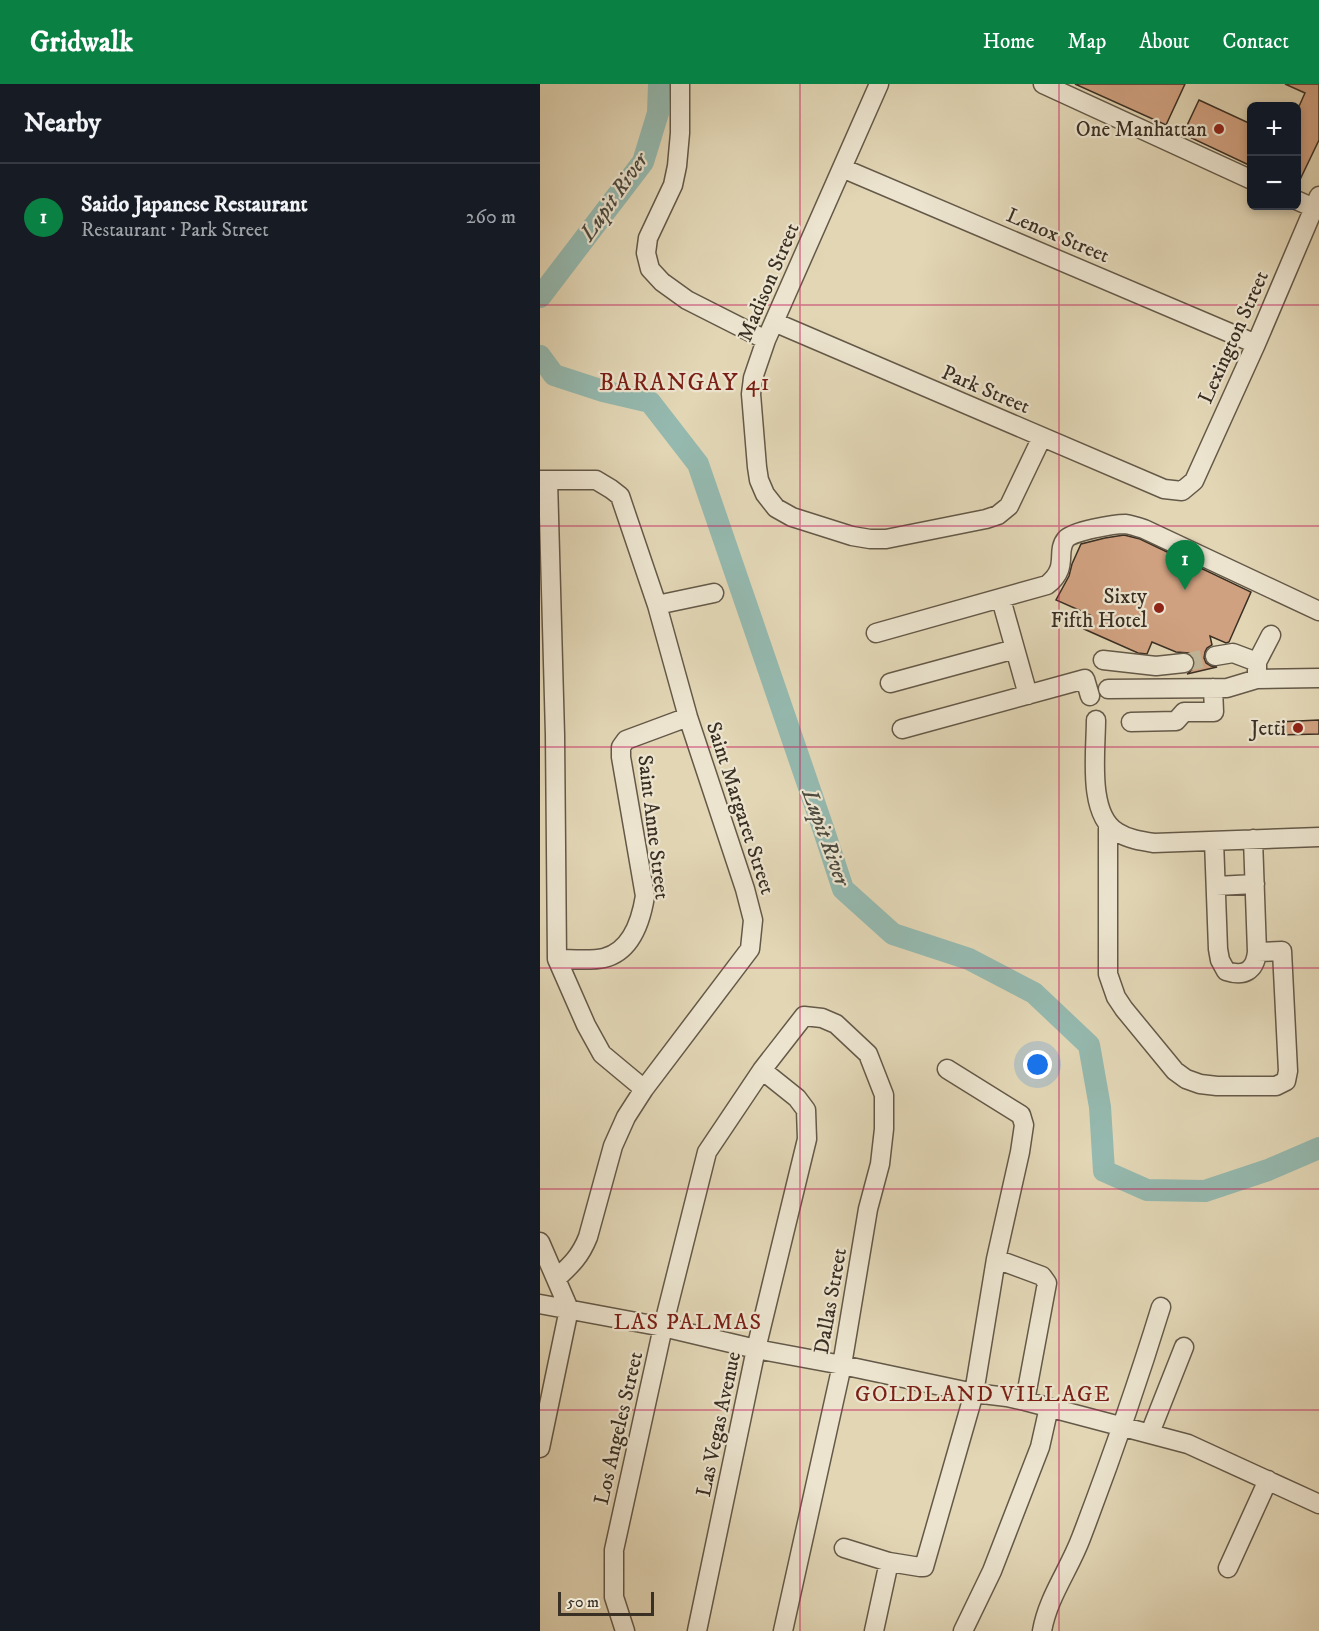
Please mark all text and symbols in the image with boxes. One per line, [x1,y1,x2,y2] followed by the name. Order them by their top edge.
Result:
[30,25,133,60] text: Gridwalk
[983,29,1035,55] text: Home
[1068,29,1106,55] text: Map
[1139,29,1190,55] text: About
[1223,29,1289,55] text: Contact
[1247,102,1301,210] map controls
[1247,102,1301,156] button: +
[24,107,101,140] text: Nearby
[1076,117,1207,143] place label: One Manhattan
[1212,122,1226,136] marker: One Manhattan
[573,146,655,248] water label: Lupit River
[1247,156,1301,210] button: −
[81,191,308,218] text: Saido Japanese Restaurant
[1002,203,1113,269] street label: Lenox Street
[40,205,47,230] text: 1
[466,205,516,230] text: 260 m
[81,218,269,243] text: Restaurant · Park Street
[732,219,806,346] street label: Madison Street
[1193,267,1275,408] street label: Lexington Street
[938,360,1034,420] street label: Park Street
[599,368,771,398] district label: BARANGAY 41
[1166,540,1204,590] pin: 1
[1051,584,1148,634] place label: Sixty Fifth Hotel
[1152,601,1166,615] marker: Sixty Fifth Hotel
[1248,716,1286,742] place label: Jetti
[700,719,780,898] street label: Saint Margaret Street
[1291,721,1305,735] marker: Jetti
[631,753,675,901] street label: Saint Anne Street
[795,784,856,892] water label: Lupit River
[1023,1050,1052,1079] your location
[809,1246,853,1356] street label: Dallas Street
[613,1309,763,1336] district label: LAS PALMAS
[589,1349,649,1507] street label: Los Angeles Street
[691,1349,747,1499] street label: Las Vegas Avenue
[855,1381,1111,1408] district label: GOLDLAND VILLAGE
[558,1589,654,1616] scale bar
[567,1592,599,1612] text: 50 m

